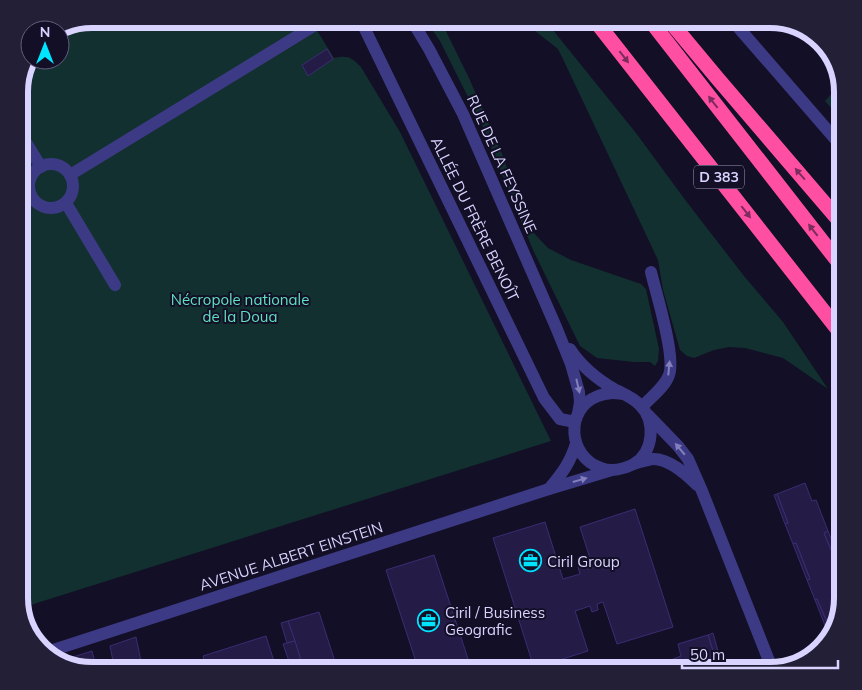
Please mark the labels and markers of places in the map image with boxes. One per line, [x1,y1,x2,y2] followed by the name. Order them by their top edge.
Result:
[519,549,543,573] office icon: Ciril Group
[547,552,620,571] place label: Ciril Group
[445,603,545,639] place label: Ciril / Business Geografic
[417,609,441,633] office icon: Ciril / Business Geografic

